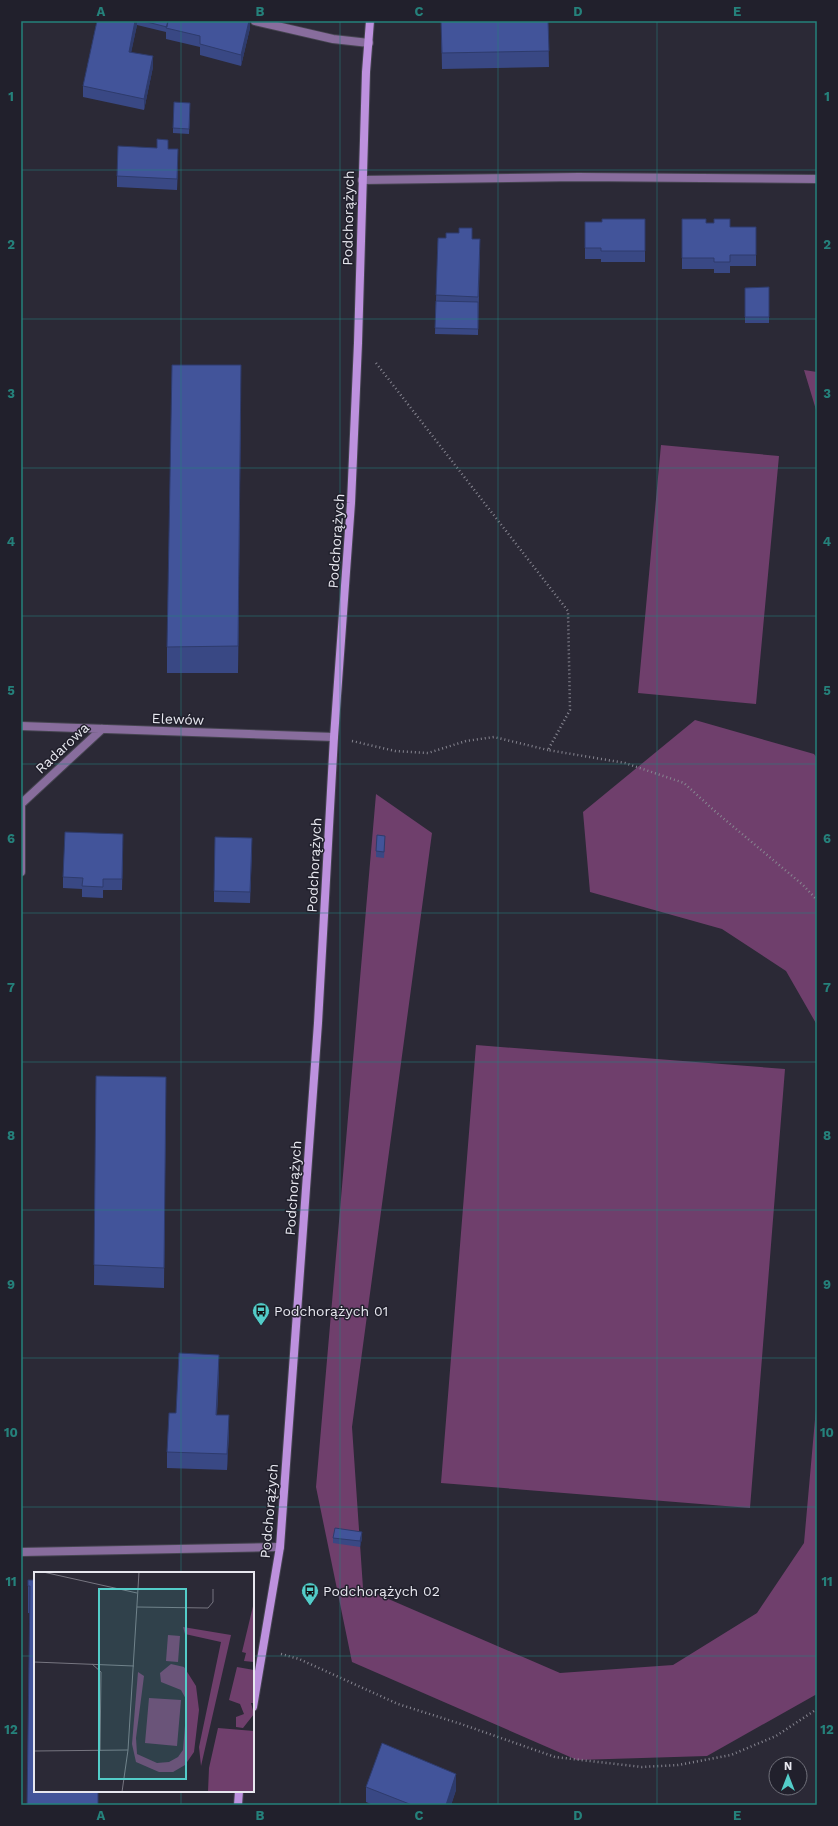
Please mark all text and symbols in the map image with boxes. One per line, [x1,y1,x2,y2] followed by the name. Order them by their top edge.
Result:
[97,4,106,19] text: A
[256,4,265,19] text: B
[415,4,424,19] text: C
[573,4,583,19] text: D
[733,4,741,19] text: E
[8,89,14,104] text: 1
[824,89,830,104] text: 1
[339,170,357,266] street label: Podchorążych
[7,237,15,252] text: 2
[823,237,831,252] text: 2
[7,386,15,401] text: 3
[823,386,831,401] text: 3
[325,493,347,589] street label: Podchorążych
[7,534,16,549] text: 4
[823,534,832,549] text: 4
[7,683,15,698] text: 5
[823,683,831,698] text: 5
[151,710,205,728] street label: Elewów
[32,719,92,777] street label: Radarowa
[304,817,324,913] street label: Podchorążych
[7,831,15,846] text: 6
[823,831,831,846] text: 6
[7,980,15,995] text: 7
[823,980,831,995] text: 7
[7,1128,15,1143] text: 8
[823,1128,831,1143] text: 8
[282,1140,304,1236] street label: Podchorążych
[7,1277,15,1292] text: 9
[823,1277,831,1292] text: 9
[251,1301,271,1326] bus stop icon: Podchorążych 01
[274,1303,388,1319] place label: Podchorążych 01
[4,1425,18,1440] text: 10
[820,1425,834,1440] text: 10
[257,1463,281,1559] street label: Podchorążych
[34,1572,254,1792] inset map
[5,1574,17,1589] text: 11
[821,1574,833,1589] text: 11
[300,1581,320,1606] bus stop icon: Podchorążych 02
[323,1583,440,1599] place label: Podchorążych 02
[4,1722,18,1737] text: 12
[820,1722,834,1737] text: 12
[768,1756,808,1796] north arrow
[784,1760,792,1773] text: N
[97,1808,106,1823] text: A
[256,1808,265,1823] text: B
[415,1808,424,1823] text: C
[573,1808,583,1823] text: D
[733,1808,741,1823] text: E

